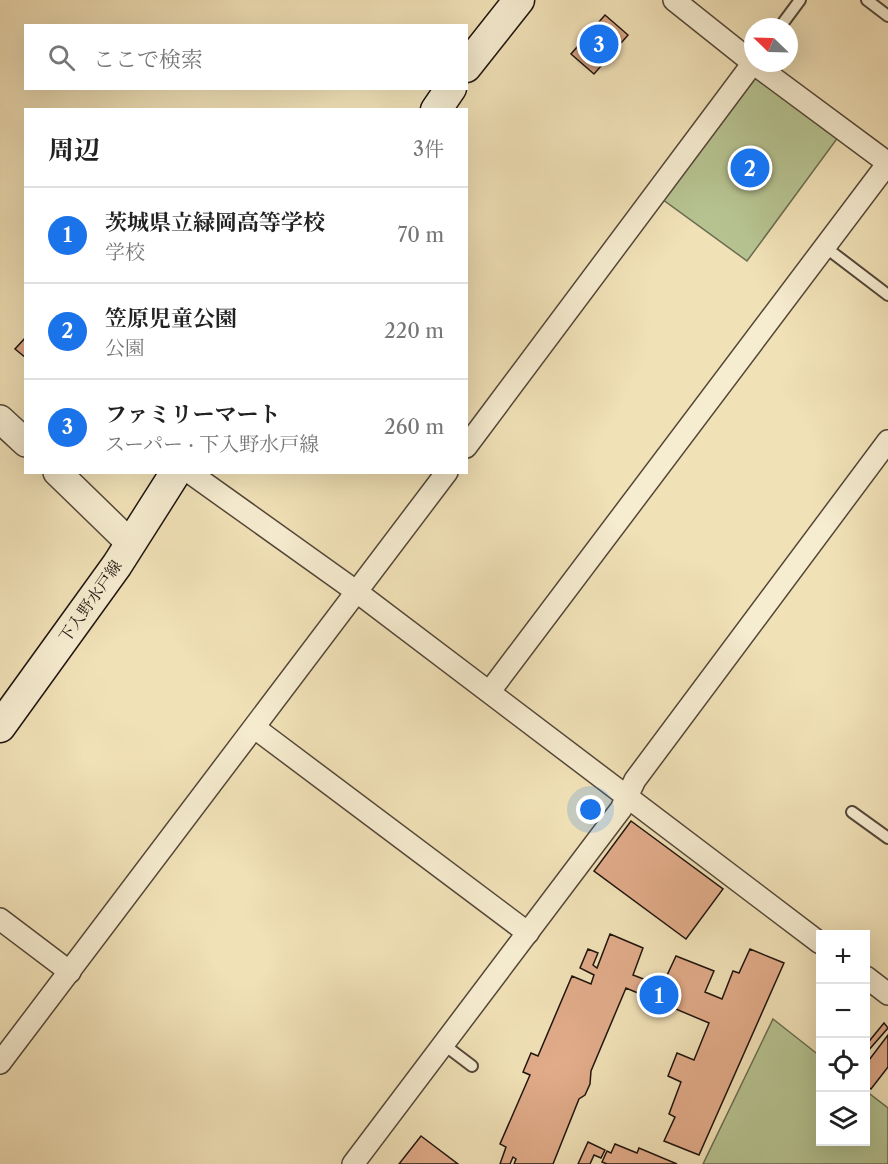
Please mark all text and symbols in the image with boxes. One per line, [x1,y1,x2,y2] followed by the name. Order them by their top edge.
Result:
[744,18,798,72] north arrow
[580,22,618,66] pin: 3
[24,24,468,90] search box
[45,41,78,74] icon: search
[93,46,203,73] text: ここで検索
[48,134,100,166] text: 周辺
[413,137,444,161] text: 3件
[730,146,770,190] pin: 2
[105,209,325,236] text: 茨城県立緑岡高等学校
[63,223,72,247] text: 1
[398,223,444,247] text: 70 m
[105,240,145,264] text: 学校
[105,305,237,332] text: 笠原児童公園
[62,319,73,343] text: 2
[384,319,444,343] text: 220 m
[105,336,145,360] text: 公園
[105,401,281,428] text: ファミリーマート
[62,415,73,439] text: 3
[384,415,444,439] text: 260 m
[105,432,319,456] text: スーパー · 下入野水戸線
[54,556,126,646] street label: 下入野水戸線
[576,795,605,824] your location
[816,930,870,1146] map controls
[816,930,870,984] button: +
[640,972,678,1018] pin: 1
[816,984,870,1038] button: −
[816,1038,870,1092] button: locate
[816,1092,870,1146] button: layers

